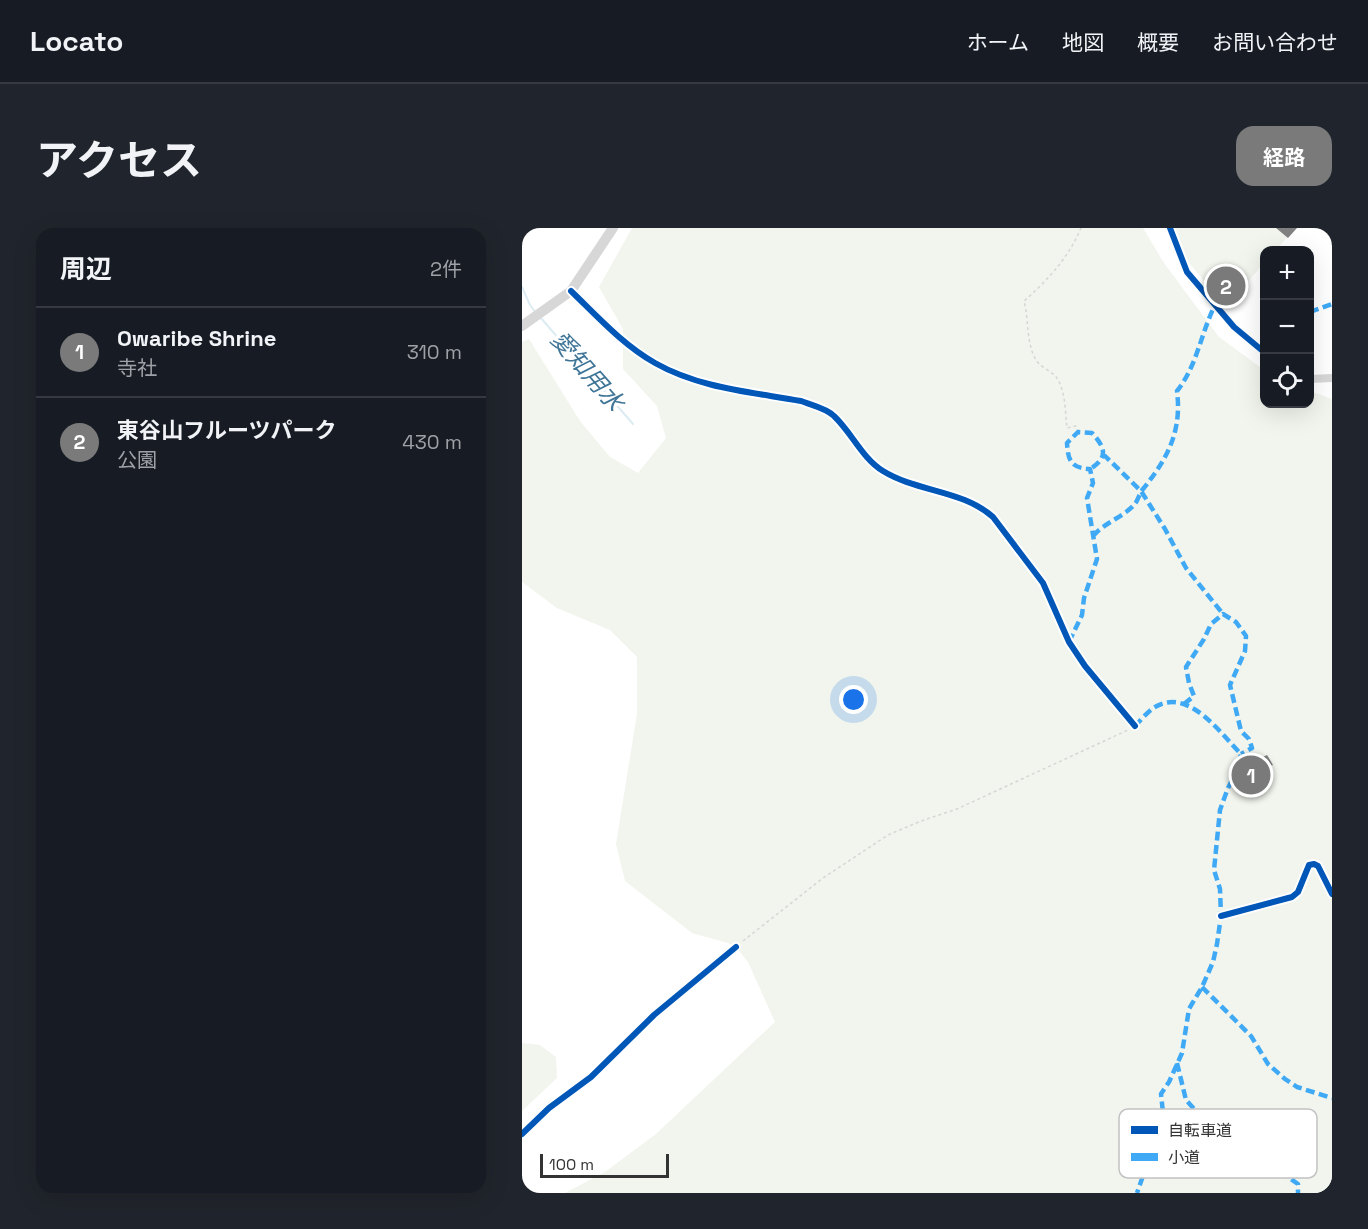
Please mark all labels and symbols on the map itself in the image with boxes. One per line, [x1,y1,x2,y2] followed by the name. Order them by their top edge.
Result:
[1206,264,1246,308] pin: 2
[544,324,633,419] water label: 愛知用水
[839,685,868,714] your location
[1232,752,1270,798] pin: 1
[1119,1109,1317,1178] legend
[1168,1120,1232,1141] text: 自転車道
[1168,1147,1200,1168] text: 小道
[540,1151,669,1178] scale bar

